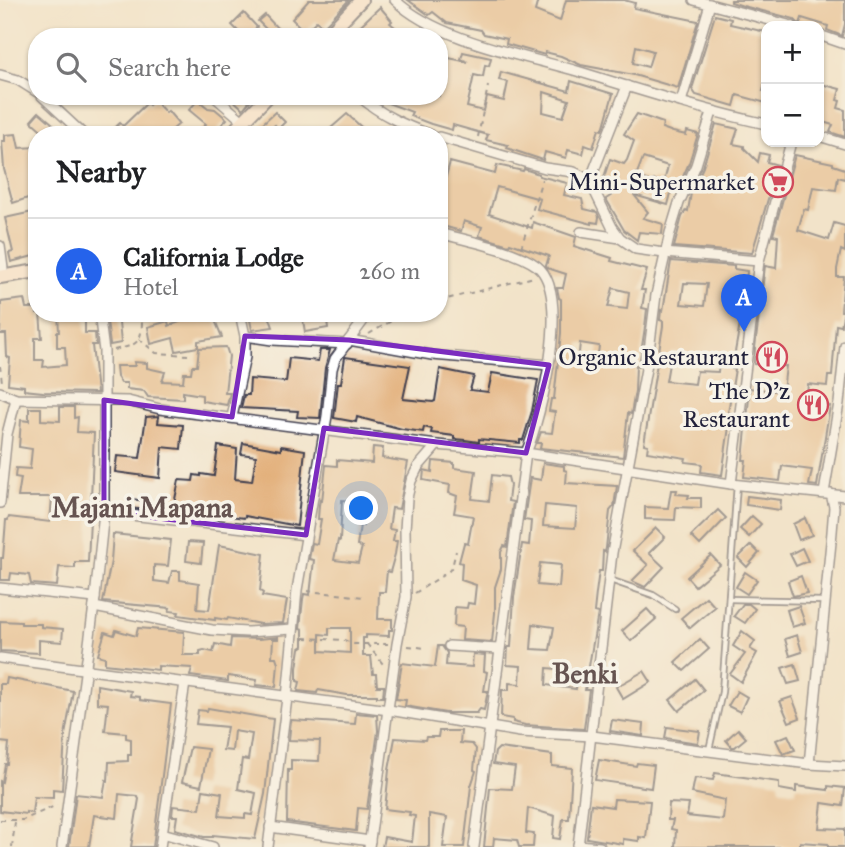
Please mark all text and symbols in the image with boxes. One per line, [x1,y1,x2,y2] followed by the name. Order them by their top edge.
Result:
[761,21,824,147] map controls
[761,21,824,84] button: +
[28,28,448,105] search box
[52,48,90,86] icon: search
[108,51,231,83] text: Search here
[761,84,824,147] button: −
[56,154,146,190] text: Nearby
[761,165,795,199] supermarket icon: Mini-Supermarket
[568,167,755,197] place label: Mini-Supermarket
[123,241,304,273] text: California Lodge
[71,257,87,285] text: A
[359,257,420,285] text: 260 m
[123,273,178,301] text: Hotel
[721,274,767,332] pin: A
[755,340,789,374] restaurant icon: Organic Restaurant
[558,342,750,372] place label: Organic Restaurant
[683,376,790,434] place label: The D'z Restaurant
[796,388,830,422] restaurant icon: The D'z Restaurant
[51,490,234,525] district label: Majani Mapana
[344,491,378,525] your location
[552,656,618,691] district label: Benki

